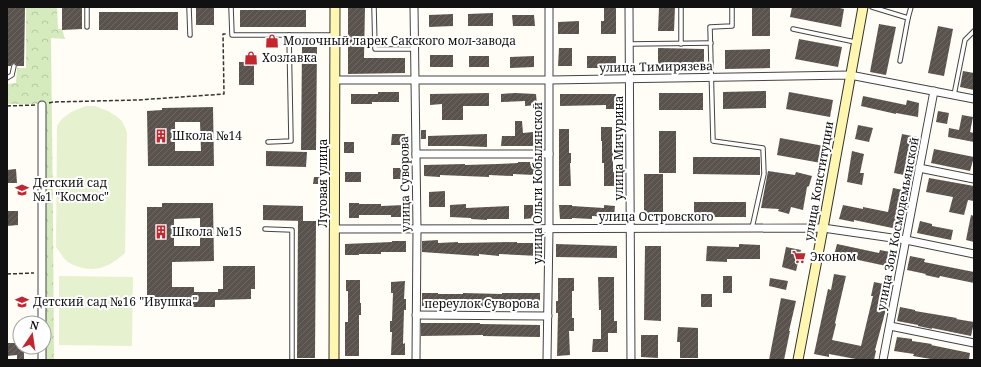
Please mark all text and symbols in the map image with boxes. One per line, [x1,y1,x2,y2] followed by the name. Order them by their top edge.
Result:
[283,32,516,49] place label: Молочный ларек Сакского мол-завода
[264,33,280,49] shop icon: Молочный ларек Сакского мол-завода
[262,49,318,66] place label: Хозлавка
[243,50,259,66] shop icon: Хозлавка
[599,57,713,76] street label: улица Тимирязева
[610,95,627,200] street label: улица Мичурина
[529,102,546,264] street label: улица Ольги Кобылянской
[800,120,837,242] street label: улица Конституции
[172,127,242,144] place label: Школа №14
[153,128,169,144] building icon: Школа №14
[395,136,414,232] street label: улица Суворова
[872,136,923,312] street label: улица Зои Космодемьянской
[314,138,331,227] street label: Луговая улица
[33,174,109,205] place label: Детский сад №1 "Космос"
[14,182,30,198] school or university icon: Детский сад №1 "Космос"
[598,208,714,225] street label: улица Островского
[172,223,242,240] place label: Школа №15
[153,224,169,240] building icon: Школа №15
[810,248,857,265] place label: Эконом
[791,249,807,265] supermarket icon: Эконом
[33,293,197,310] place label: Детский сад №16 "Ивушка"
[14,294,30,310] school or university icon: Детский сад №16 "Ивушка"
[424,295,540,312] street label: переулок Суворова
[12,315,52,355] north arrow
[28,316,41,333] text: N

